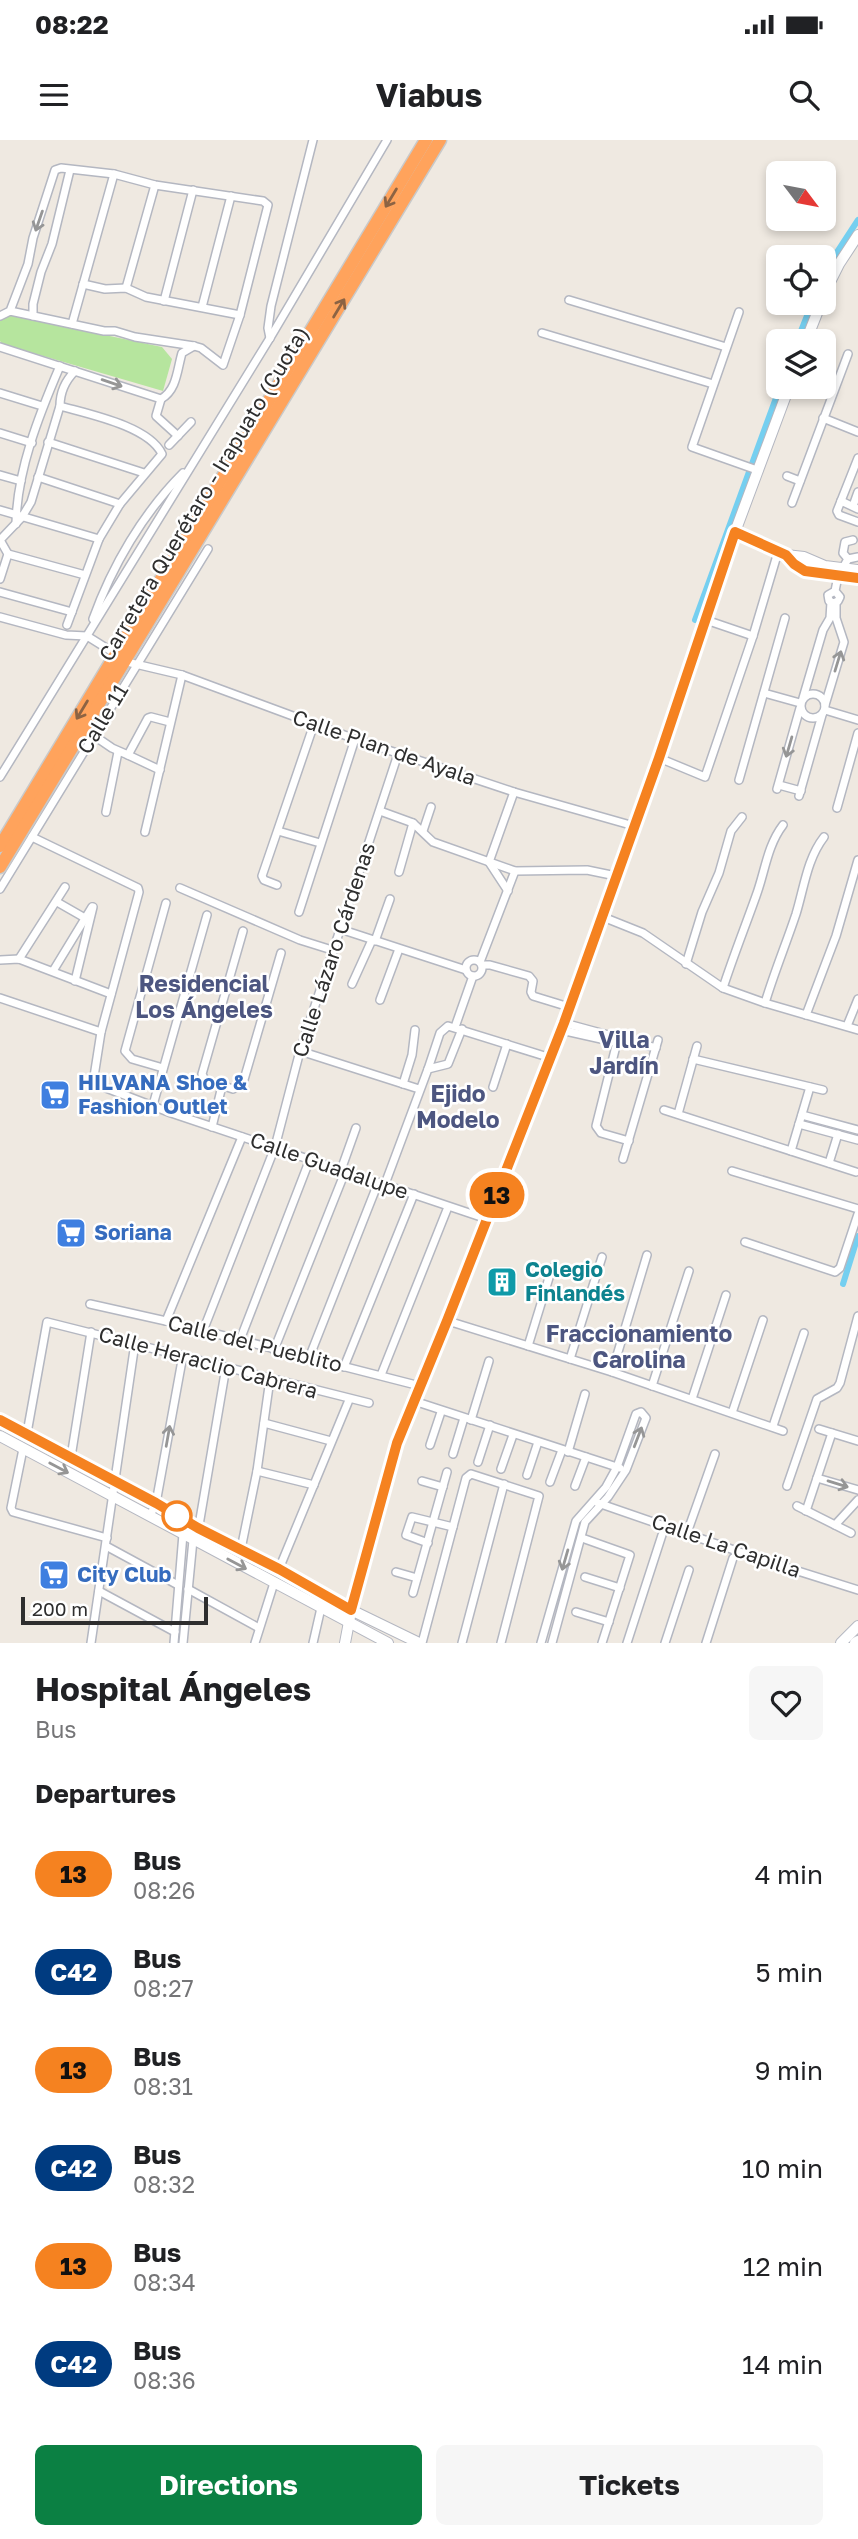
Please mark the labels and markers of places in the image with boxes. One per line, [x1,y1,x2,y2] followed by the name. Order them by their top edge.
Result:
[78,1069,248,1119] place label: HILVANA Shoe & Fashion Outlet
[38,1078,72,1112] supermarket icon: HILVANA Shoe & Fashion Outlet
[54,1216,88,1250] supermarket icon: Soriana
[94,1219,172,1245] place label: Soriana
[525,1256,625,1306] place label: Colegio Finlandés
[485,1265,519,1299] building icon: Colegio Finlandés
[162,1501,192,1531] unlabelled marker
[37,1558,71,1592] supermarket icon: City Club
[77,1561,172,1587] place label: City Club

